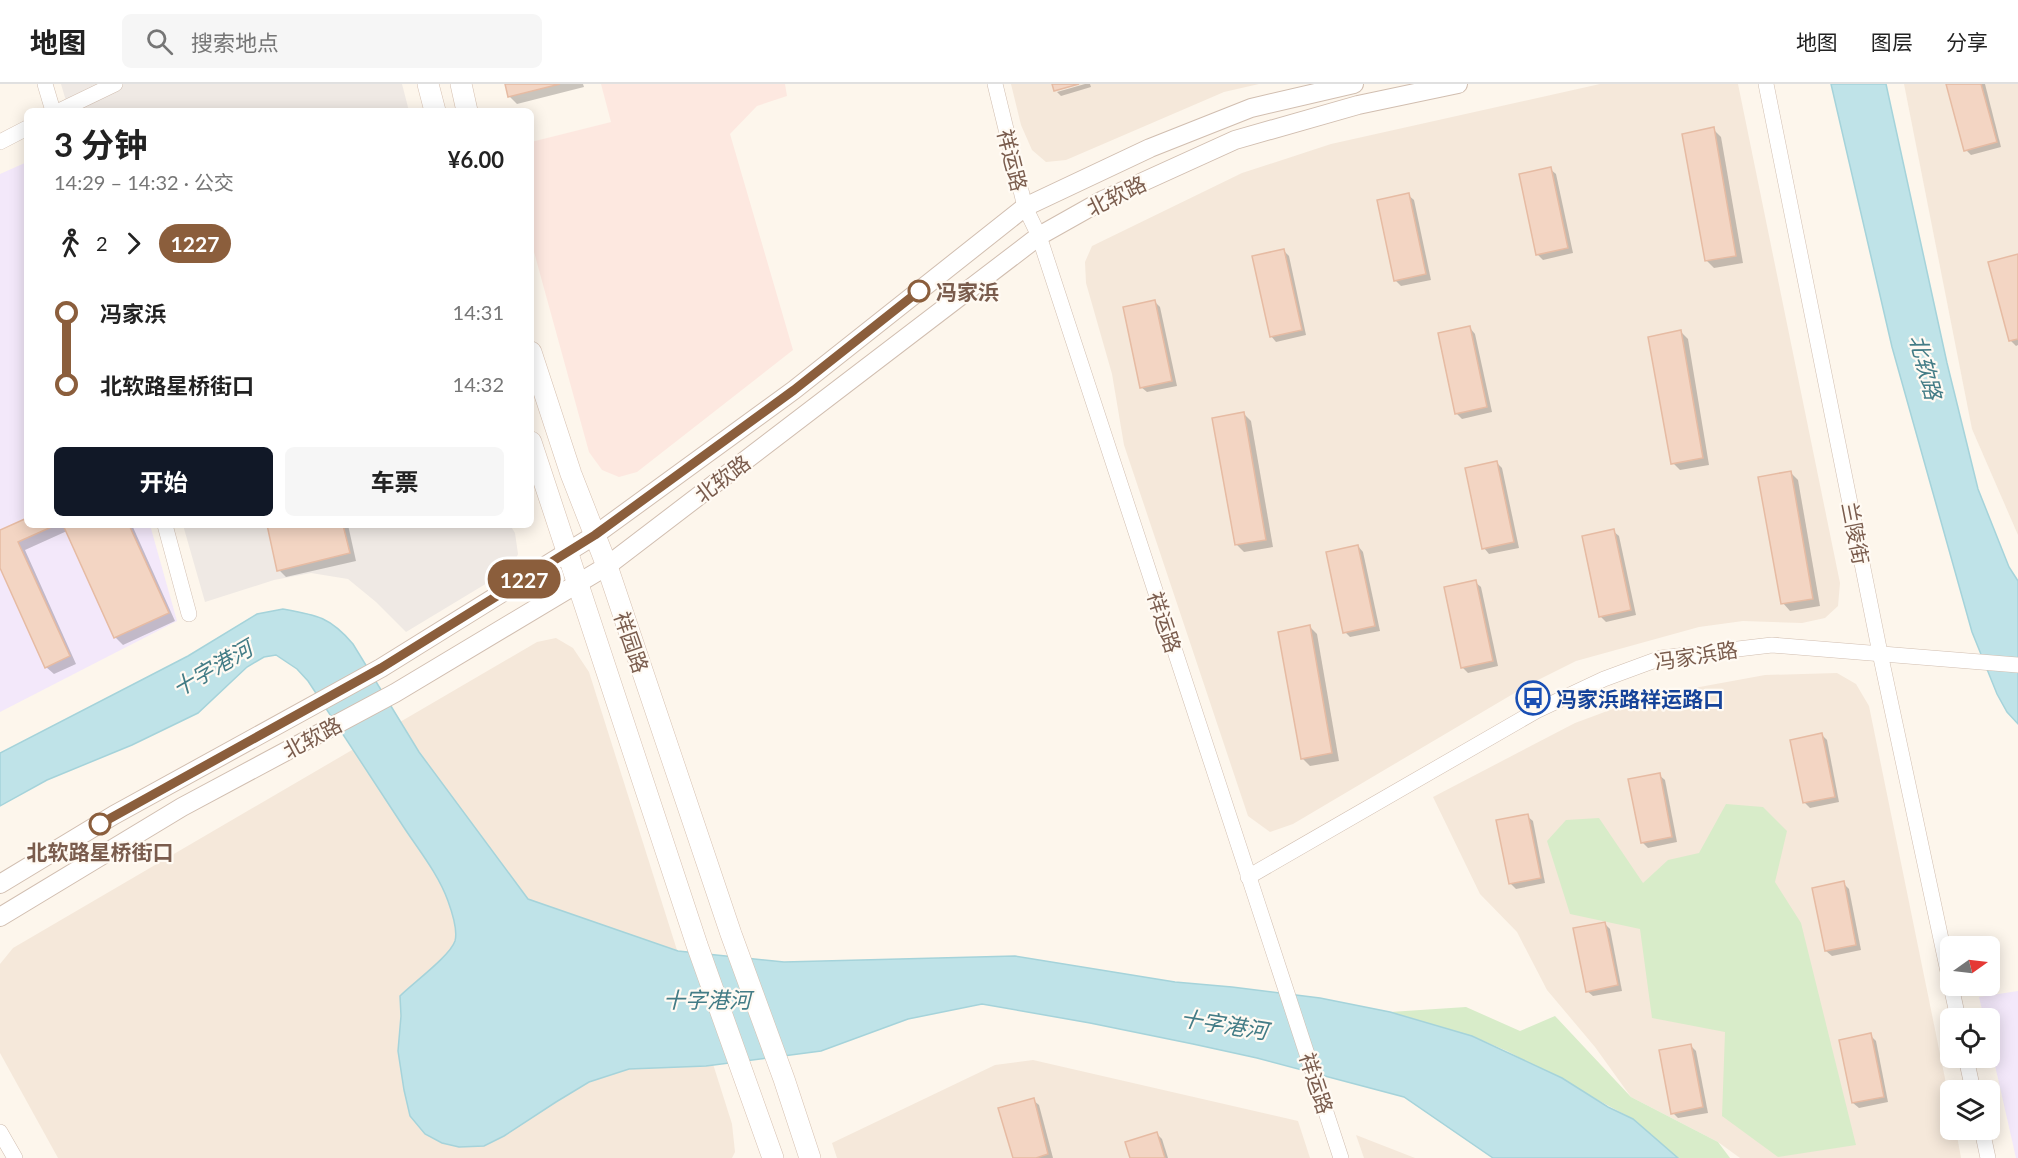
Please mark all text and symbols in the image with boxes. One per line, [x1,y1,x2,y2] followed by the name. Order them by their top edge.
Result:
[122,14,542,68] search box
[30,25,86,59] text: 地图
[143,25,176,58] icon: search
[191,29,279,56] text: 搜索地点
[1796,29,1838,54] text: 地图
[1871,29,1913,54] text: 图层
[1946,29,1988,54] text: 分享
[54,124,147,164] text: 3 分钟
[993,126,1033,194] street label: 祥运路
[448,146,504,173] text: ¥6.00
[54,170,234,194] text: 14:29 – 14:32 · 公交
[1082,170,1150,220] street label: 北软路
[54,227,87,260] icon: walk
[117,227,150,260] icon: forward
[96,231,108,255] text: 2
[171,231,219,256] text: 1227
[936,279,999,304] place label: 冯家浜
[908,280,930,302] marker: 冯家浜
[100,300,166,327] text: 冯家浜
[453,300,504,324] text: 14:31
[1904,332,1948,404] water label: 北软路
[100,372,254,399] text: 北软路星桥街口
[453,372,504,396] text: 14:32
[54,447,273,516] button: 开始
[285,447,504,516] button: 车票
[689,449,755,507] street label: 北软路
[1838,500,1874,566] street label: 兰陵街
[482,560,566,598] line badge: 1227
[500,567,548,592] text: 1227
[1143,588,1187,656] street label: 祥运路
[610,608,654,676] street label: 祥园路
[167,632,260,702] water label: 十字港河
[1653,636,1739,674] street label: 冯家浜路
[1515,680,1551,716] bus stop icon: 冯家浜路祥运路口
[1556,686,1724,711] place label: 冯家浜路祥运路口
[278,711,346,763] street label: 北软路
[89,813,111,835] marker: 北软路星桥街口
[27,839,174,864] place label: 北软路星桥街口
[1940,936,2000,996] north arrow
[1940,936,2000,1140] map controls
[663,986,755,1013] water label: 十字港河
[1178,1004,1274,1045] water label: 十字港河
[1940,1008,2000,1068] button: locate
[1295,1049,1339,1117] street label: 祥运路
[1940,1080,2000,1140] button: layers

